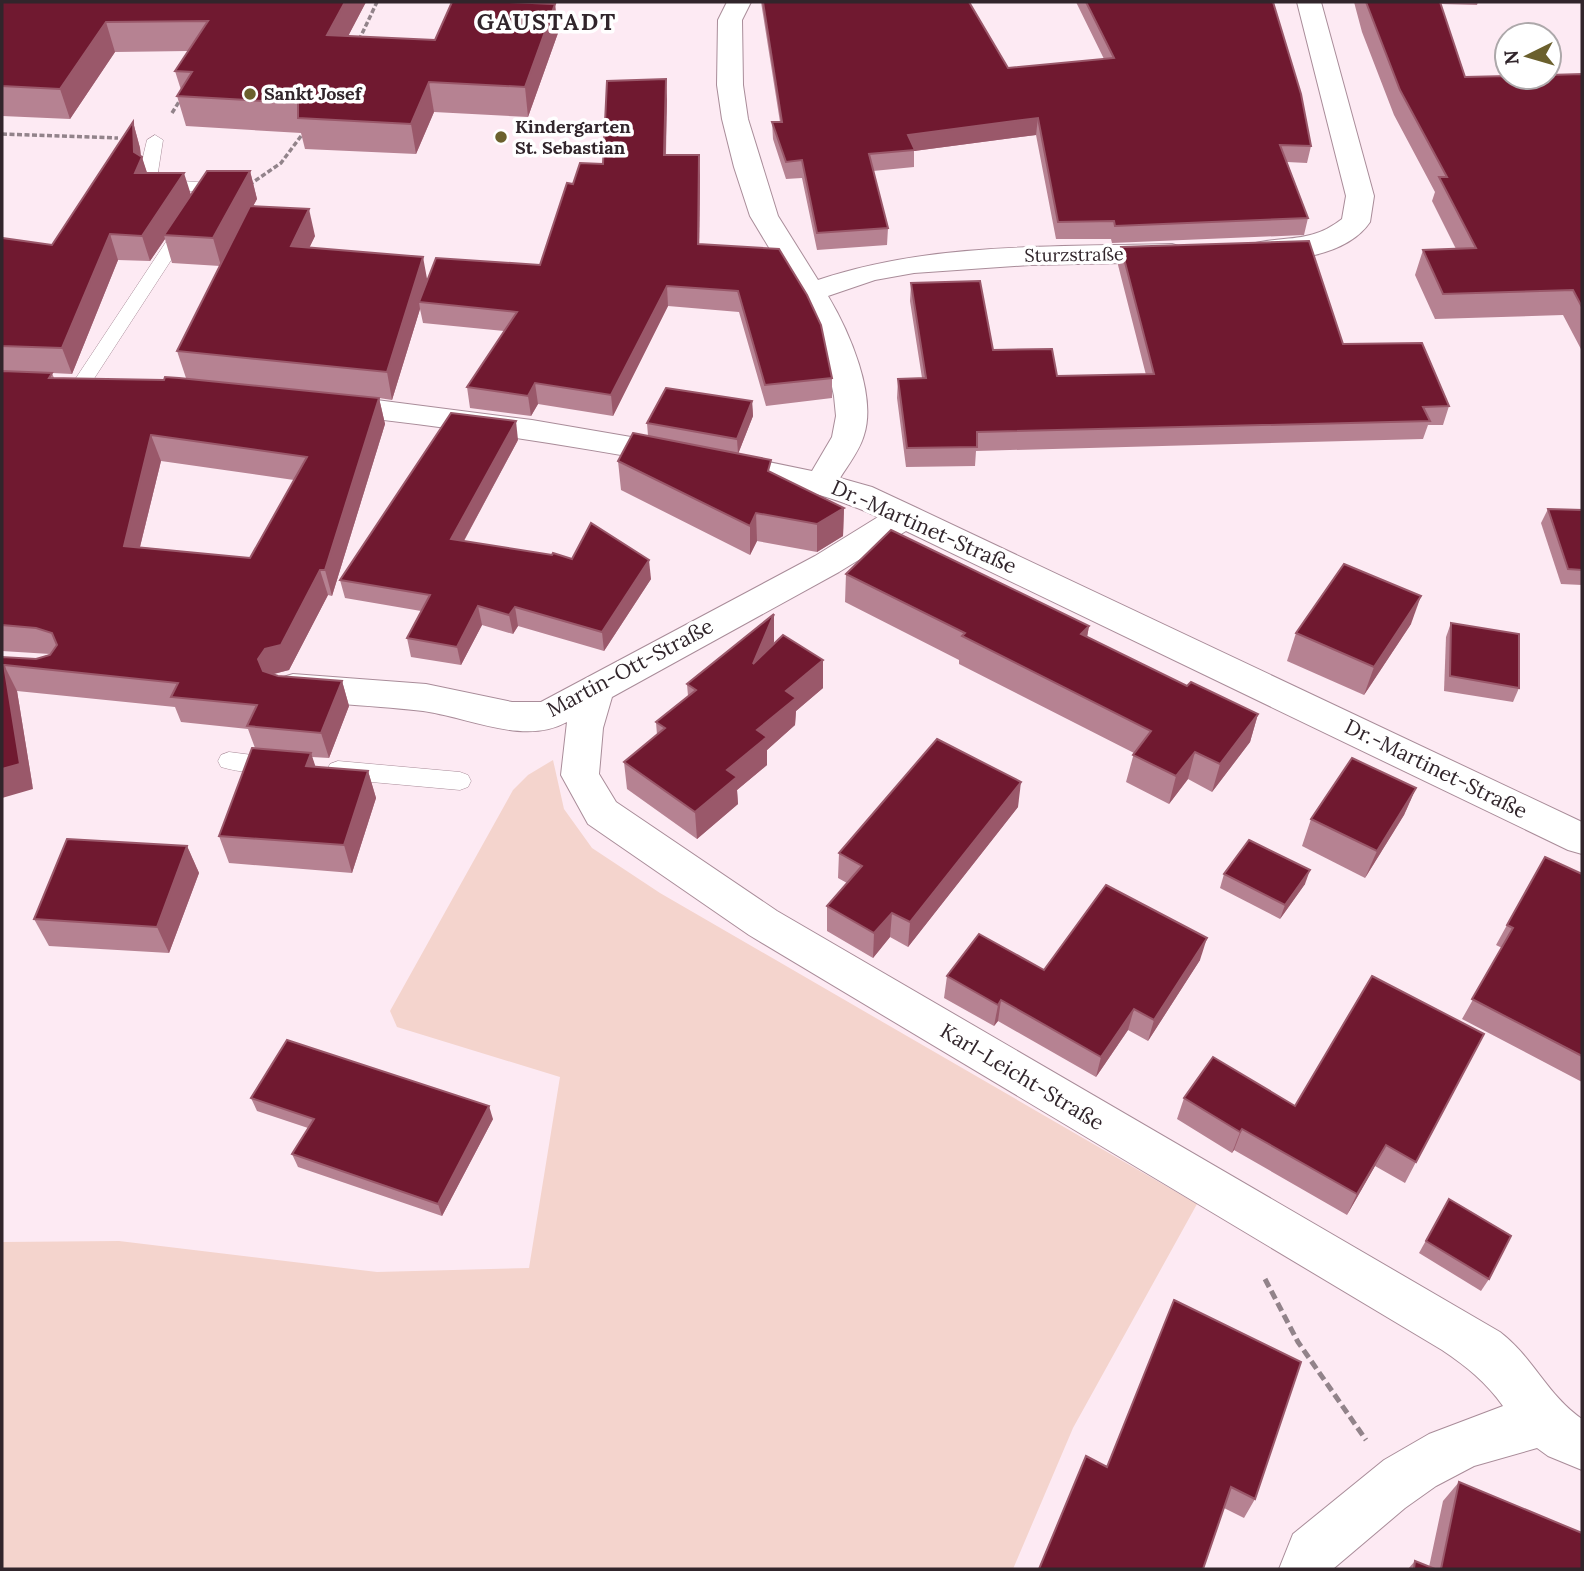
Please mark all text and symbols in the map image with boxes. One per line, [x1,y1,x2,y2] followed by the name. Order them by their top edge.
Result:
[477,7,617,36] district label: GAUSTADT
[1493,21,1563,91] north arrow
[1498,49,1524,66] text: N
[264,82,363,105] place label: Sankt Josef
[242,86,258,102] marker: Sankt Josef
[515,115,631,159] place label: Kindergarten St. Sebastian
[493,129,509,145] marker: Kindergarten St. Sebastian
[1024,242,1124,267] street label: Sturzstraße
[827,474,1021,580] street label: Dr.-Martinet-Straße
[542,612,718,723] street label: Martin-Ott-Straße
[1340,713,1532,824] street label: Dr.-Martinet-Straße
[935,1017,1109,1136] street label: Karl-Leicht-Straße

